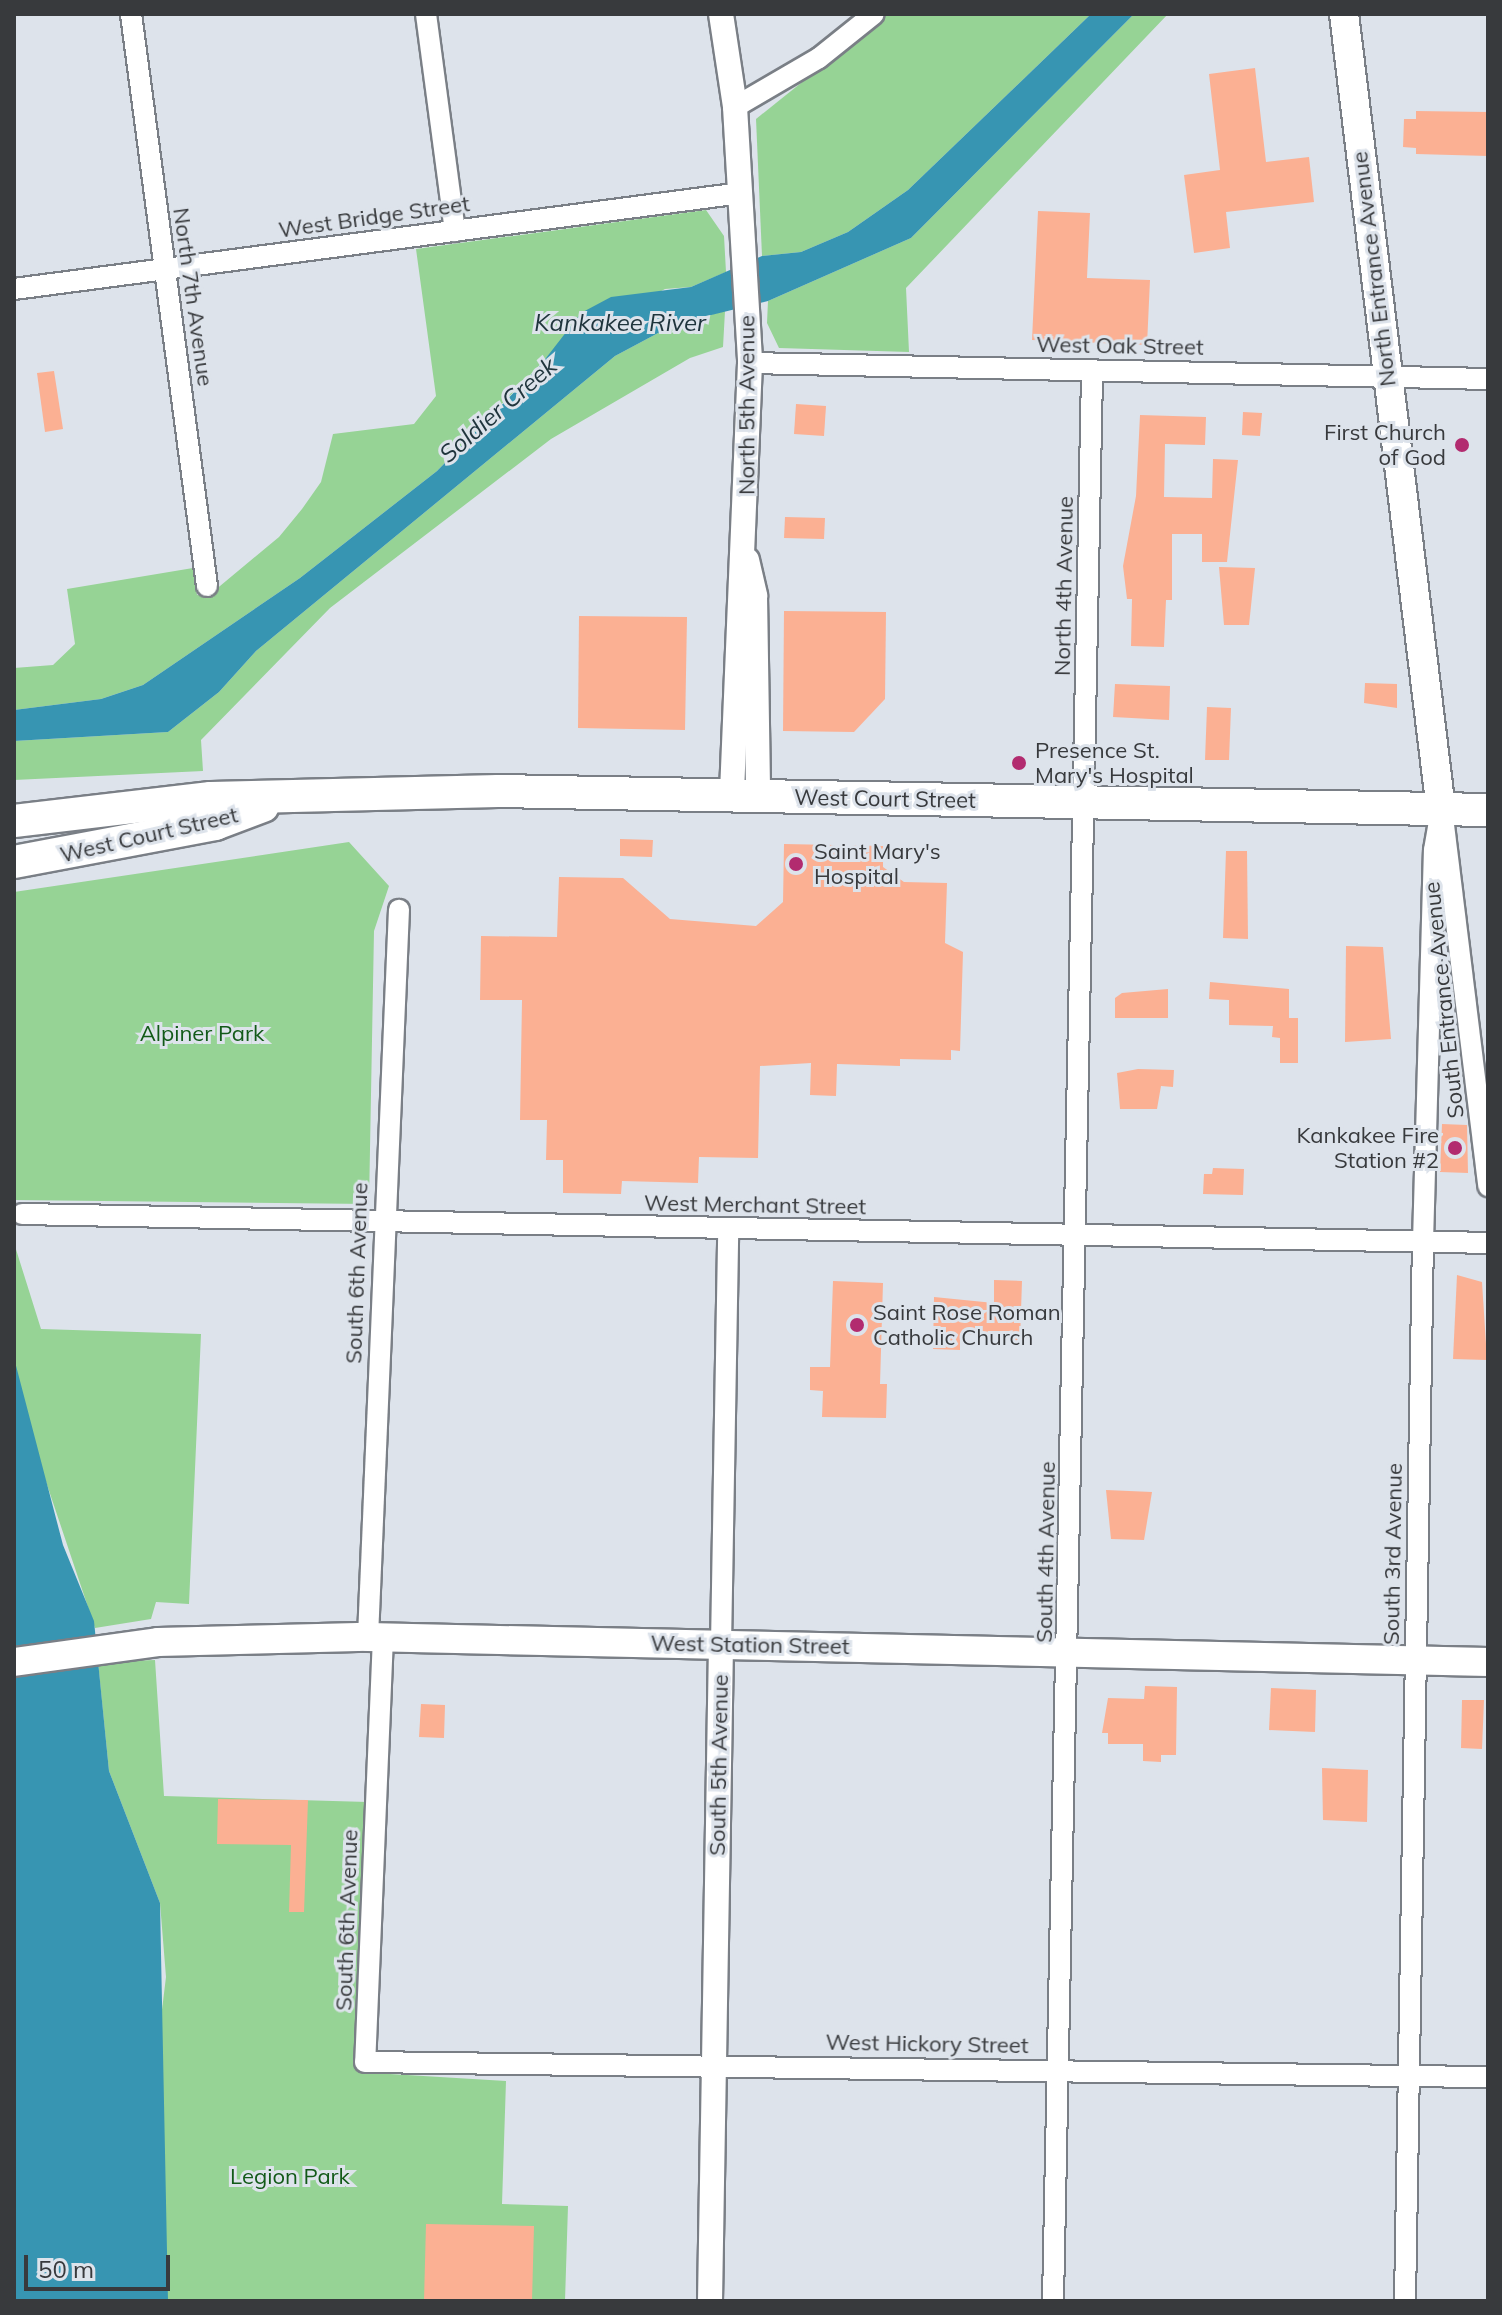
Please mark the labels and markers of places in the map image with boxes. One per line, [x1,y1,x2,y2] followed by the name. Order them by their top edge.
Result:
[1324,419,1446,470] place label: First Church of God
[1453,436,1471,454] marker: First Church of God
[1035,737,1194,788] place label: Presence St. Mary's Hospital
[1010,754,1028,772] marker: Presence St. Mary's Hospital
[814,838,941,890] place label: Saint Mary's Hospital
[785,853,807,875] marker: Saint Mary's Hospital
[1296,1122,1439,1174] place label: Kankakee Fire Station #2
[1446,1139,1464,1157] marker: Kankakee Fire Station #2
[873,1299,1061,1350] place label: Saint Rose Roman Catholic Church
[848,1316,866,1334] marker: Saint Rose Roman Catholic Church

